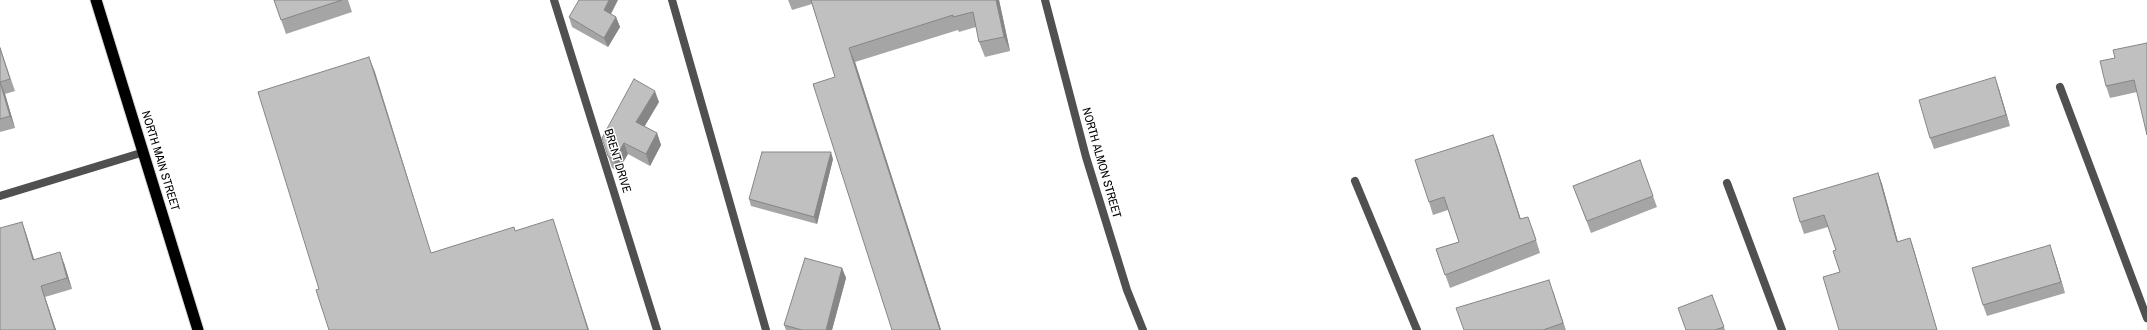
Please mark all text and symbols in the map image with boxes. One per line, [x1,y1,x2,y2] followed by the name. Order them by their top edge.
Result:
[1078,106,1124,220] street label: NORTH ALMON STREET
[138,109,182,213] street label: NORTH MAIN STREET
[600,127,634,195] street label: BRENT DRIVE

